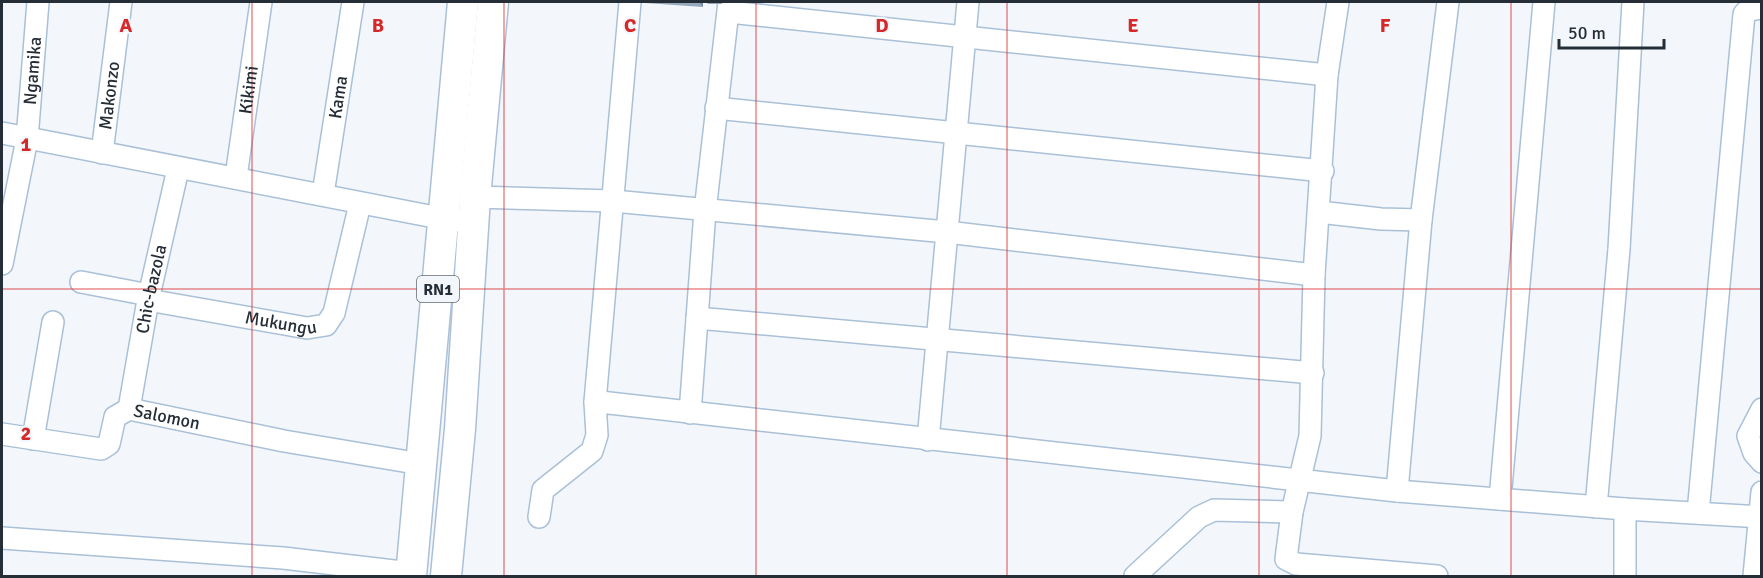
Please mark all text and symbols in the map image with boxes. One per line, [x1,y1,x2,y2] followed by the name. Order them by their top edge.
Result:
[1559,12,1664,50] scale bar
[120,13,133,38] text: A
[372,13,384,38] text: B
[624,13,636,38] text: C
[875,13,889,38] text: D
[1127,13,1139,38] text: E
[1380,13,1391,38] text: F
[1568,22,1606,44] text: 50 m
[19,36,46,106] street label: Ngamika
[94,60,124,131] street label: Makonzo
[234,64,263,116] street label: Kikimi
[324,74,352,120] street label: Kama
[21,132,32,157] text: 1
[131,242,171,335] street label: Chic-bazola
[417,276,459,302] road number: RN1
[243,306,318,339] street label: Mukungu
[132,399,202,434] street label: Salomon
[21,421,31,446] text: 2

